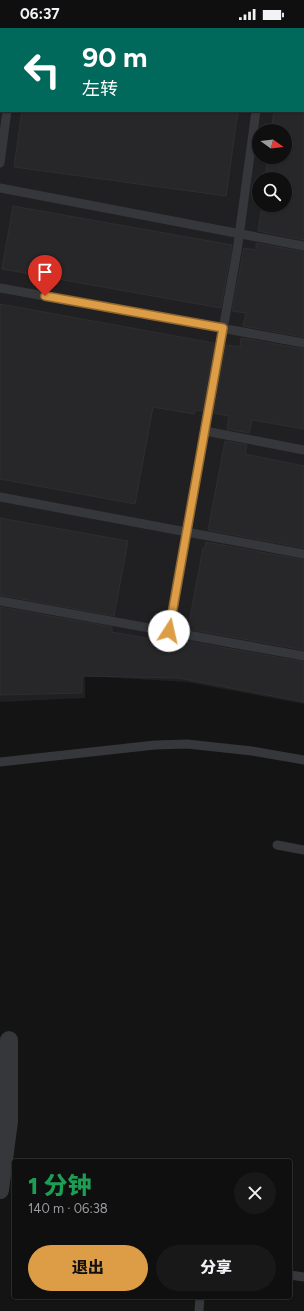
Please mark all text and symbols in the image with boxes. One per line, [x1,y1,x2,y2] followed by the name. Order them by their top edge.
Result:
[20,5,60,23] text: 06:37
[82,40,147,74] text: 90 m
[16,44,68,96] icon: left
[82,78,118,100] text: 左转
[252,124,292,164] north arrow
[252,124,292,212] map controls
[252,172,292,212] button: search
[28,255,62,296] pin
[34,261,56,283] icon: arrive
[148,610,190,652] position arrow
[28,1171,92,1200] text: 1 分钟
[234,1172,276,1214] button: close
[28,1201,108,1216] text: 140 m · 06:38
[28,1245,148,1291] button: 退出
[156,1245,276,1291] button: 分享

